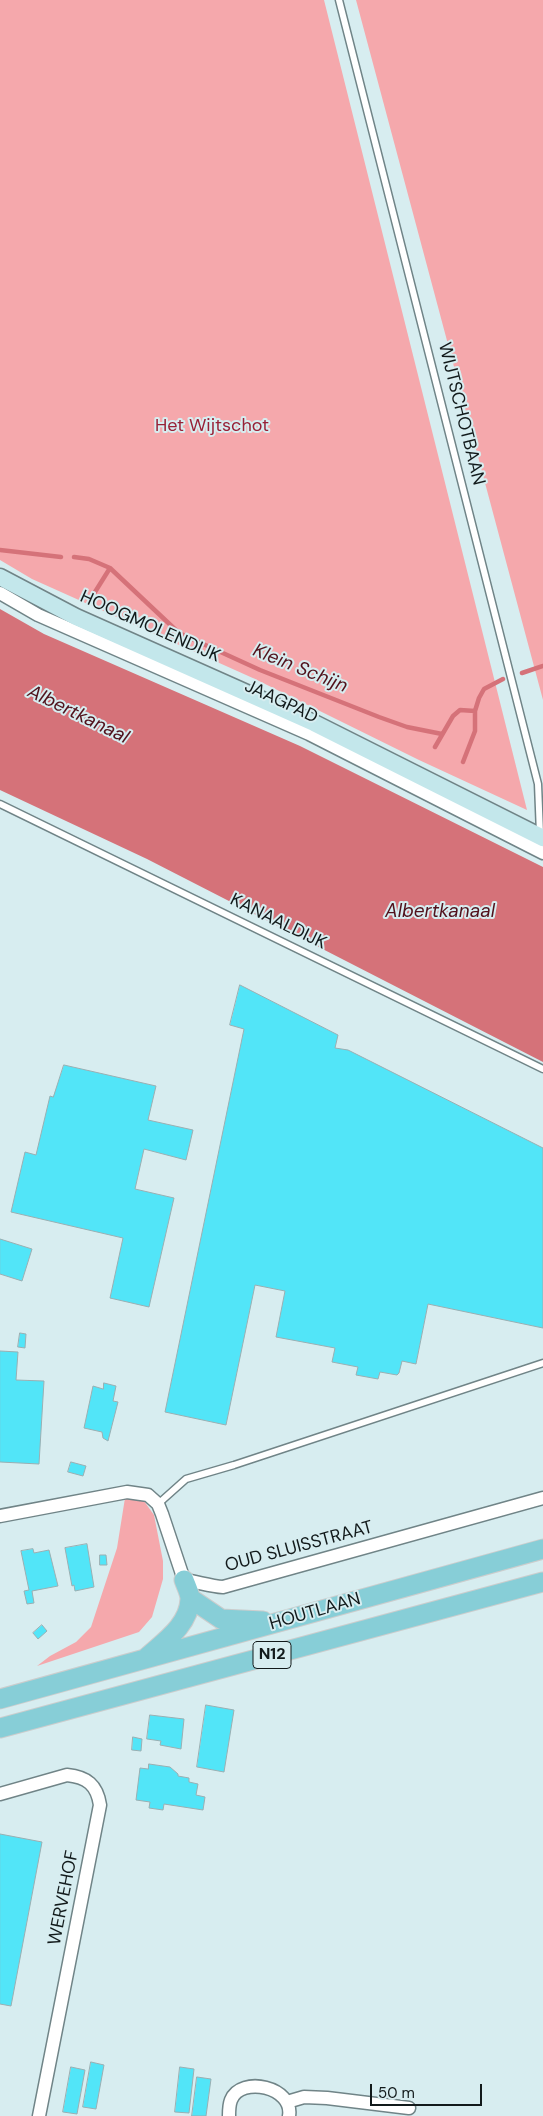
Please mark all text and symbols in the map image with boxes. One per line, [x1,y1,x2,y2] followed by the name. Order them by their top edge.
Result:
[433,340,489,488] street label: WIJTSCHOTBAAN
[155,415,269,437] park label: Het Wijtschot
[77,586,223,668] street label: HOOGMOLENDIJK
[249,640,351,698] water label: Klein Schijn
[241,676,321,728] street label: JAAGPAD
[24,681,132,749] water label: Albertkanaal
[226,889,330,955] street label: KANAALDIJK
[385,901,495,923] water label: Albertkanaal
[223,1517,375,1577] street label: OUD SLUISSTRAAT
[267,1589,363,1635] street label: HOUTLAAN
[253,1642,291,1668] road number: N12
[44,1849,84,1947] street label: WERVEHOF
[373,2074,486,2106] scale bar
[378,2083,415,2103] text: 50 m

